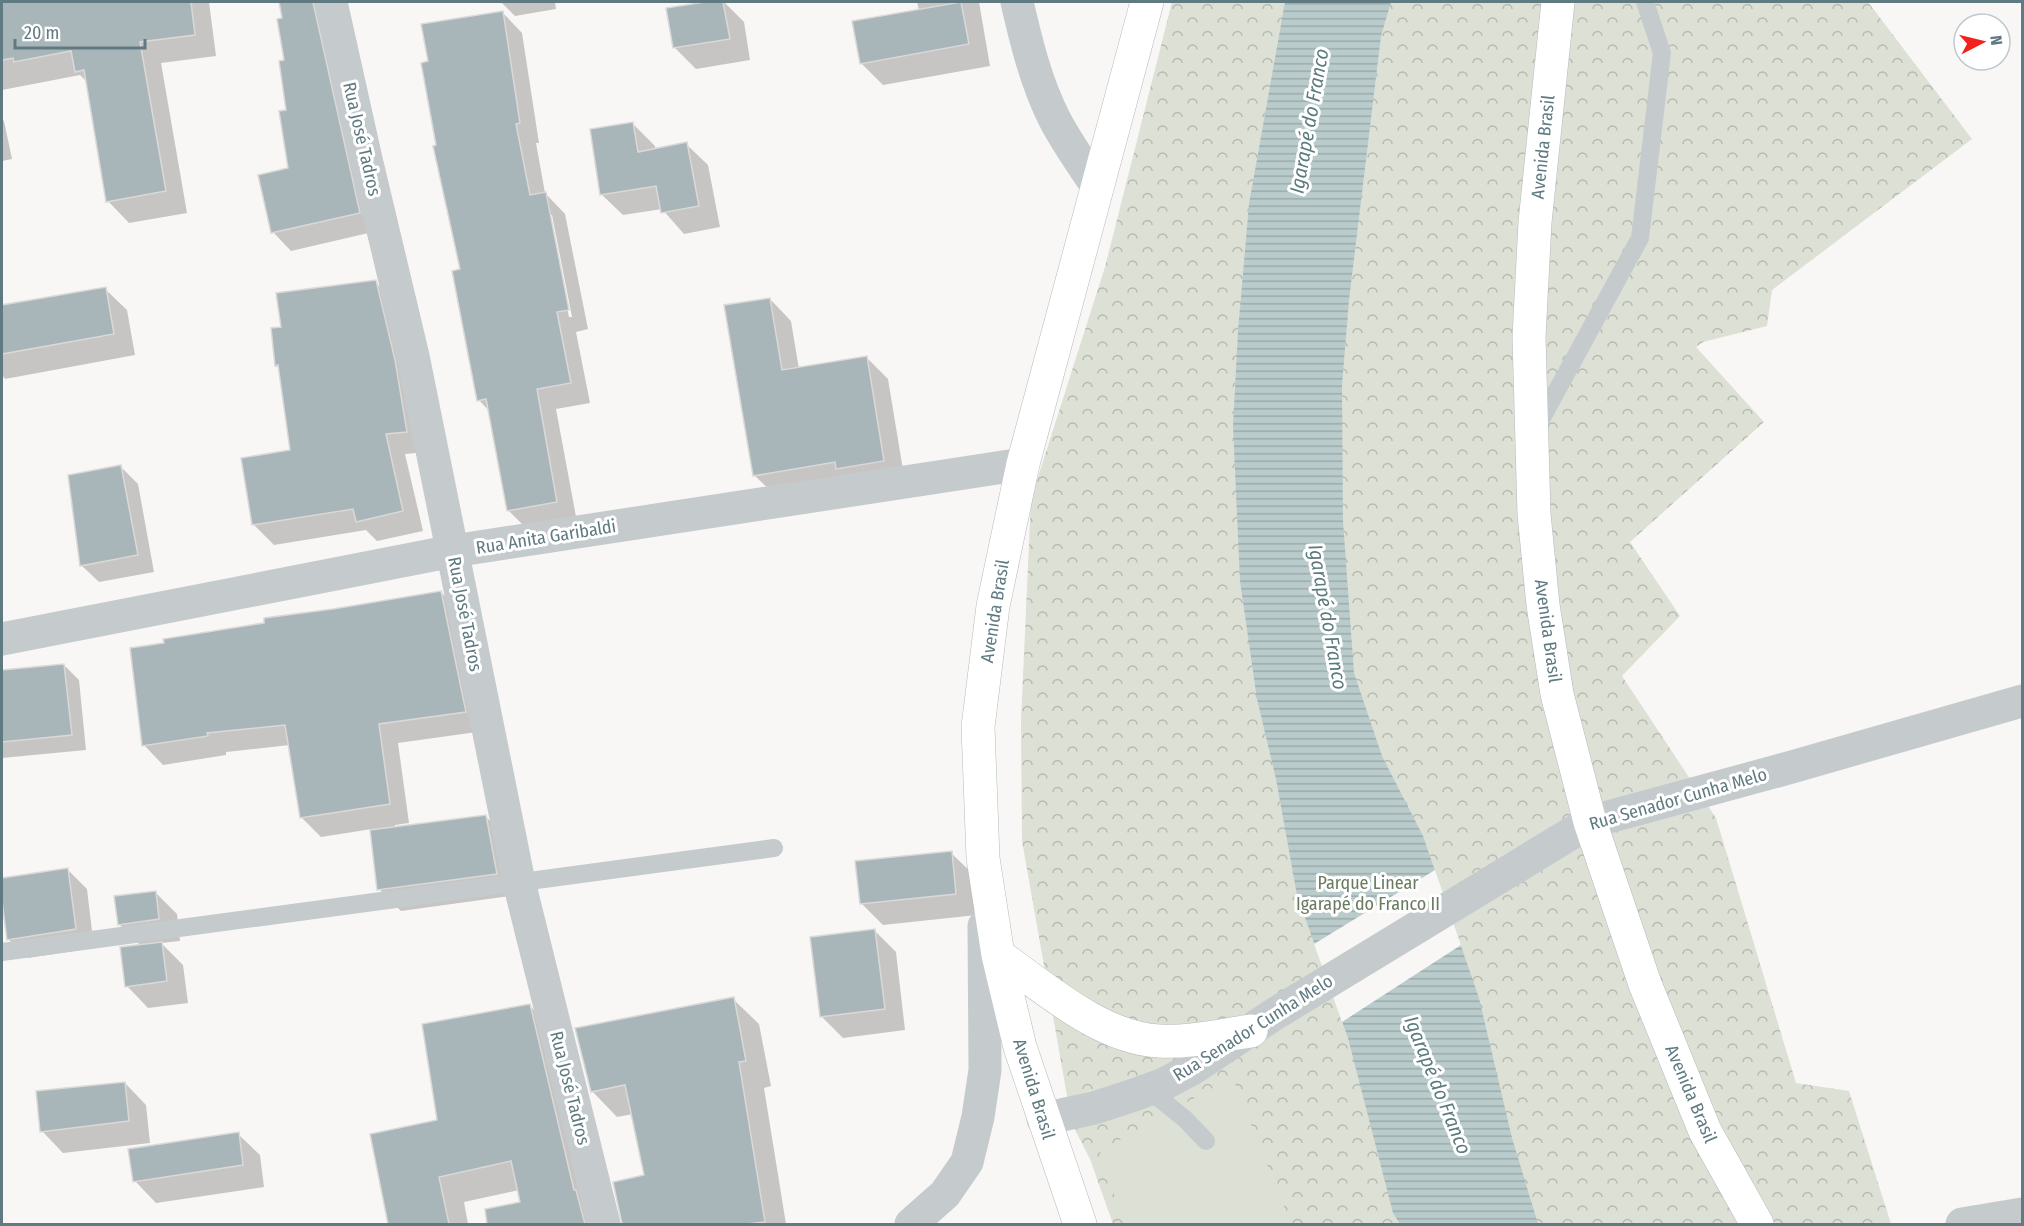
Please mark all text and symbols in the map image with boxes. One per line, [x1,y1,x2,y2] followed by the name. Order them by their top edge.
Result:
[15,12,146,50] scale bar
[1952,12,2012,72] north arrow
[24,22,59,44] text: 20 m
[1986,34,2006,46] text: N
[1284,47,1334,195] water label: Igarapé do Franco
[338,80,386,198] street label: Rua José Tadros
[1527,94,1559,200] street label: Avenida Brasil
[474,515,618,559] street label: Rua Anita Garibaldi
[1303,543,1353,691] water label: Igarapé do Franco
[443,555,487,673] street label: Rua José Tadros
[976,558,1014,664] street label: Avenida Brasil
[1530,578,1566,684] street label: Avenida Brasil
[1586,763,1770,835] street label: Rua Senador Cunha Melo
[1296,872,1440,915] park label: Parque Linear Igarapé do Franco II
[1169,970,1337,1086] street label: Rua Senador Cunha Melo
[1399,1012,1477,1158] water label: Igarapé do Franco
[545,1029,595,1147] street label: Rua José Tadros
[1008,1036,1060,1142] street label: Avenida Brasil
[1661,1042,1722,1147] street label: Avenida Brasil

